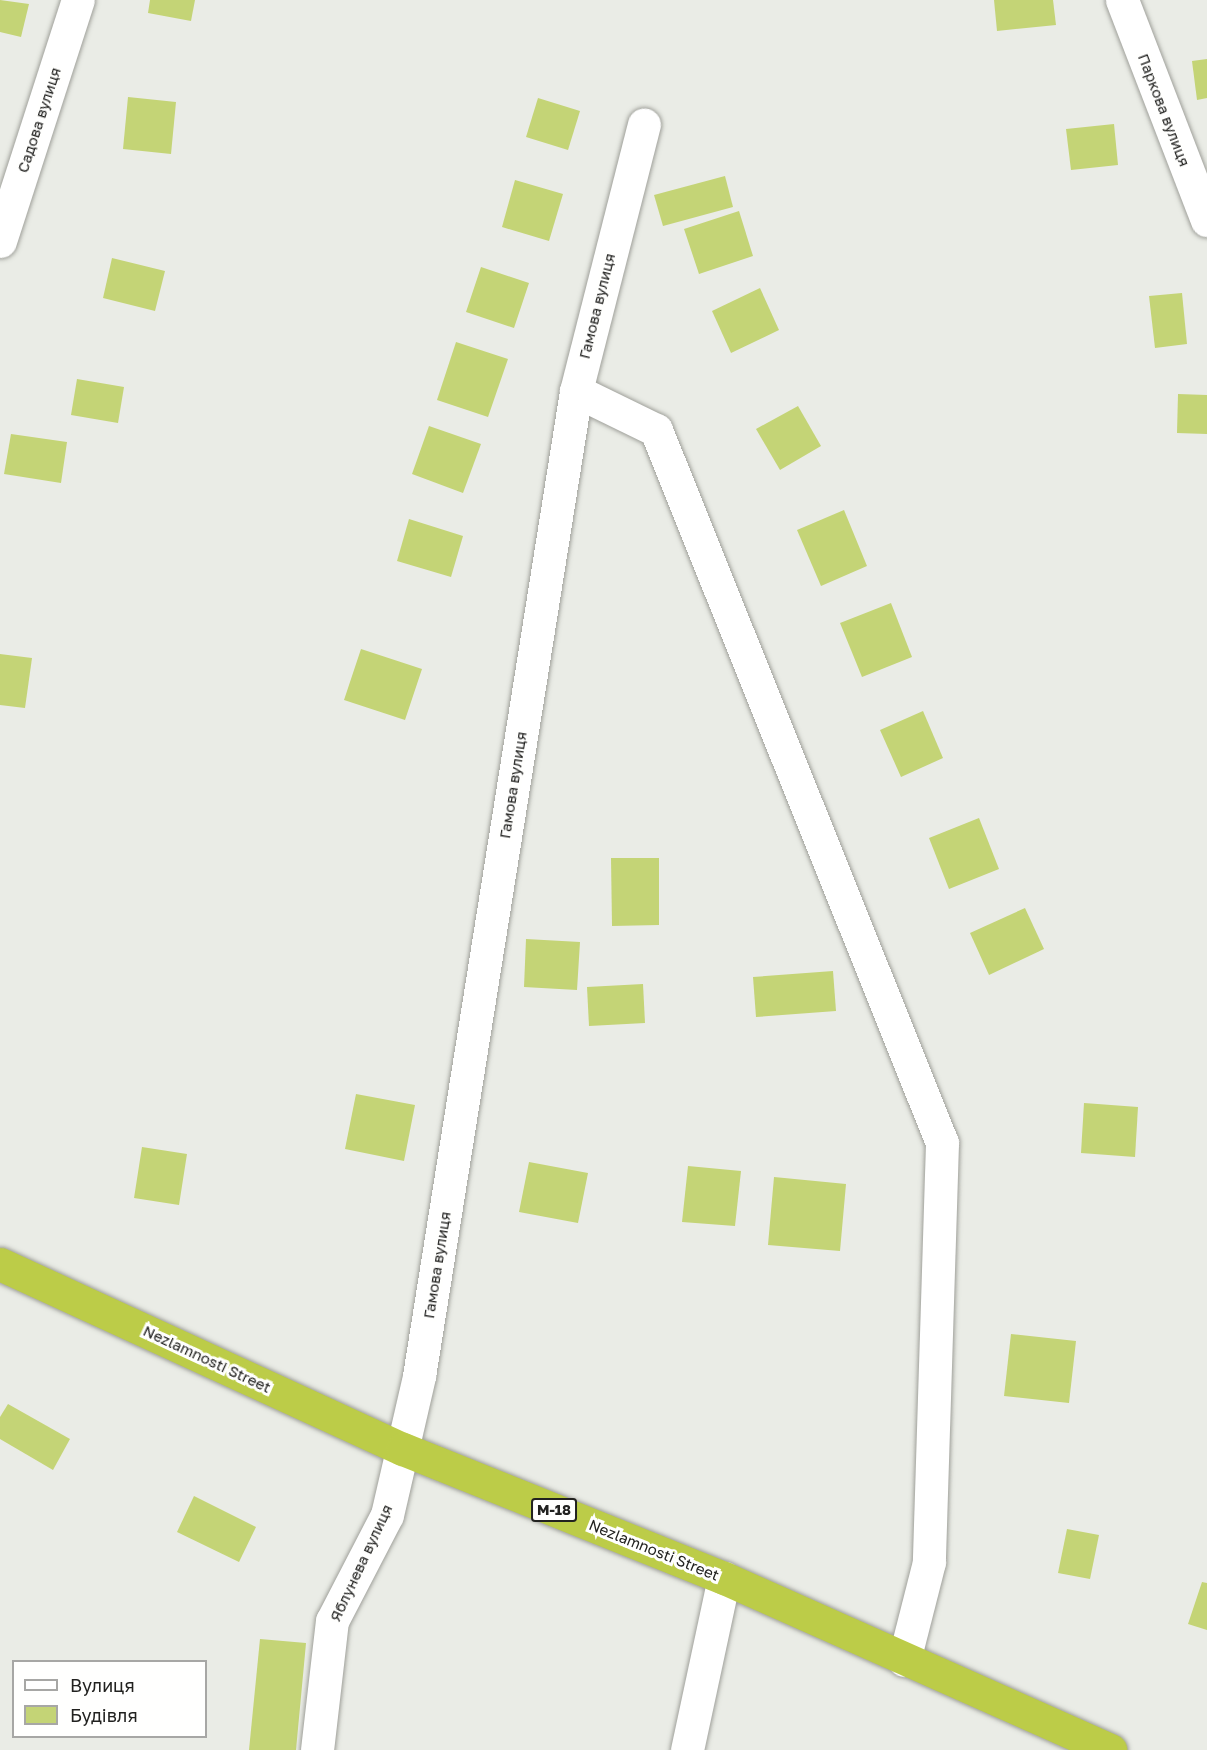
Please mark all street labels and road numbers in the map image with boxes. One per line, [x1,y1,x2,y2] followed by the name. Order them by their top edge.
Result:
[1134,51,1194,169] street label: Паркова вулиця
[13,65,65,175] street label: Садова вулиця
[575,251,619,361] street label: Гамова вулиця
[496,730,530,840] street label: Гамова вулиця
[420,1210,454,1320] street label: Гамова вулиця
[140,1322,274,1396] street label: Nezlamnosti Street
[530,1499,578,1521] road number: М-18
[326,1502,396,1624] street label: Яблунева вулиця
[586,1516,722,1584] street label: Nezlamnosti Street

